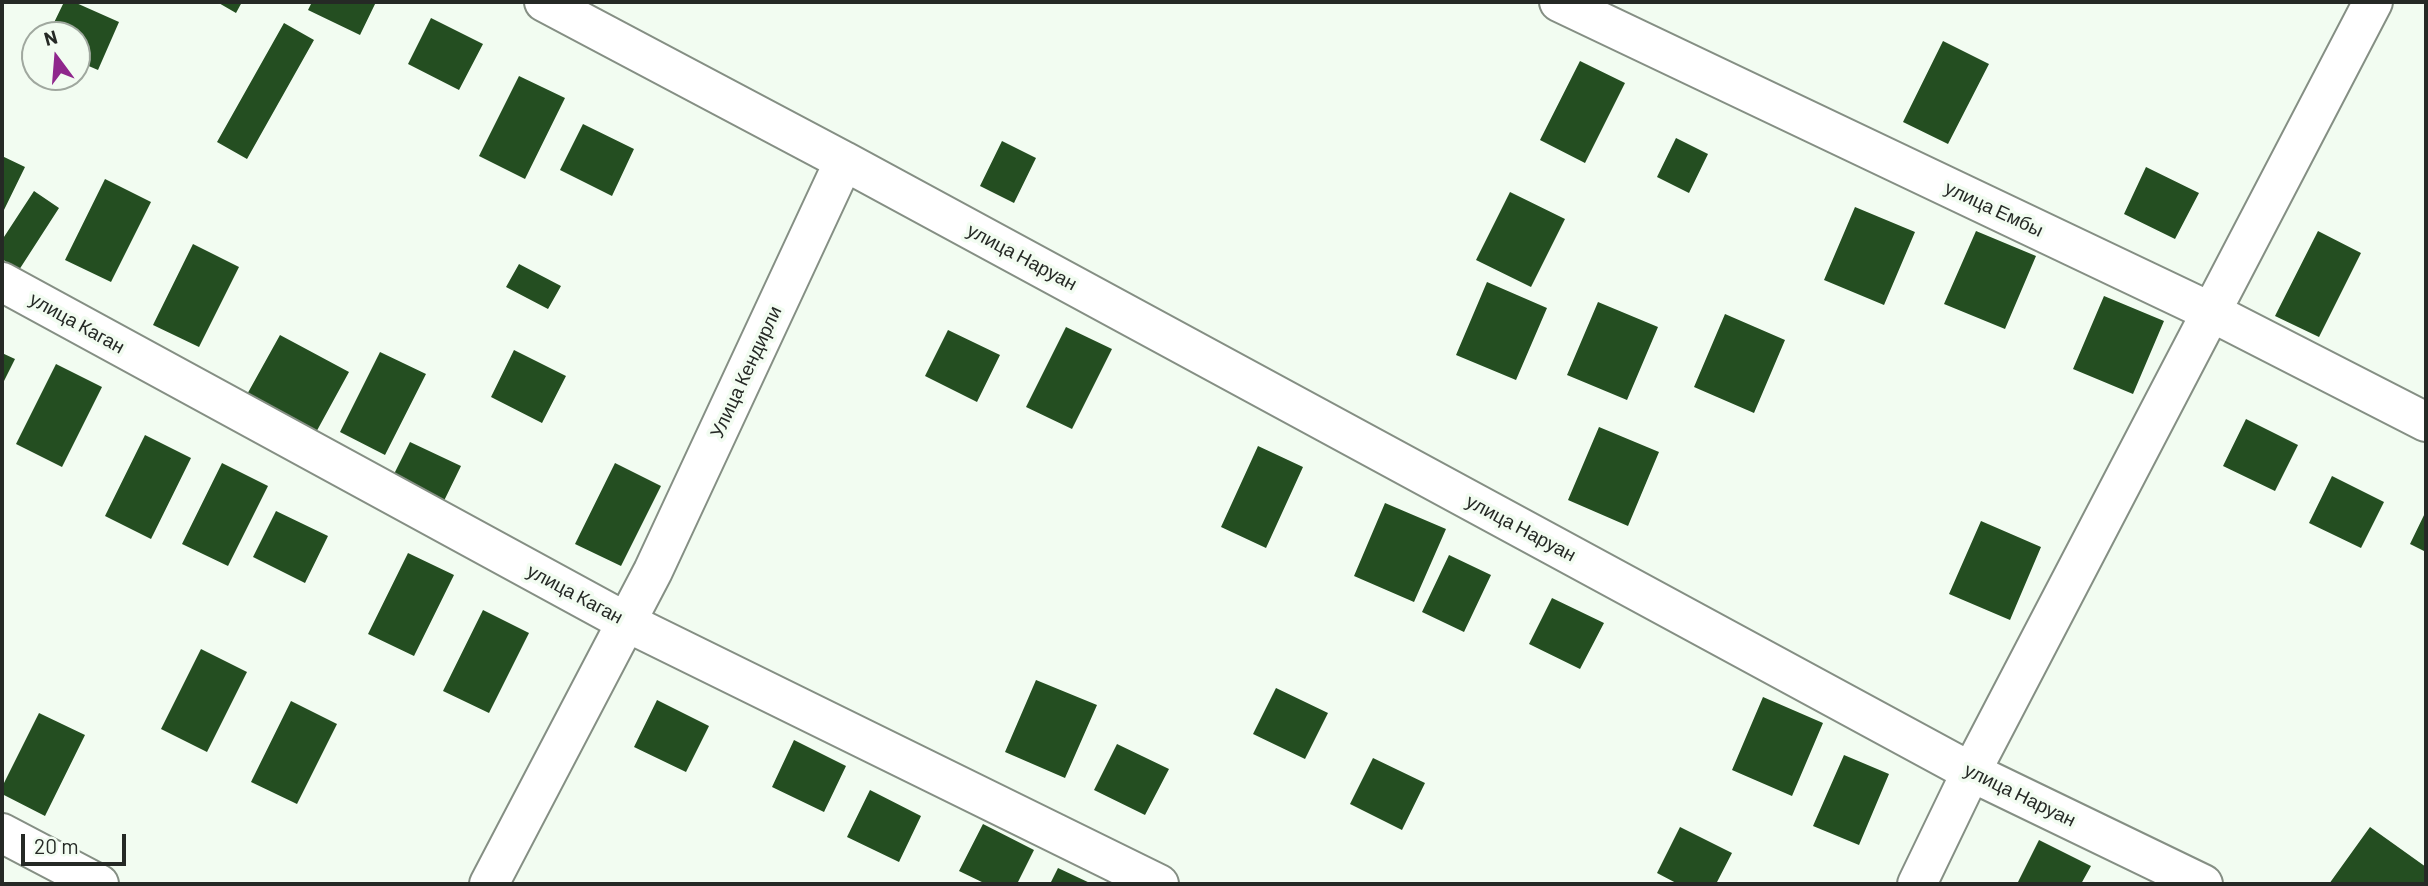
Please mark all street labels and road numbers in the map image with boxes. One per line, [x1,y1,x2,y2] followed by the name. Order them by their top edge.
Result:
[1941,176,2047,242] street label: улица Ембы
[963,219,1081,295] street label: улица Наруан
[25,288,129,358] street label: улица Каган
[705,302,787,442] street label: Улица Кендирли
[1462,490,1580,566] street label: улица Наруан
[523,559,627,629] street label: улица Каган
[1961,758,2079,832] street label: улица Наруан

